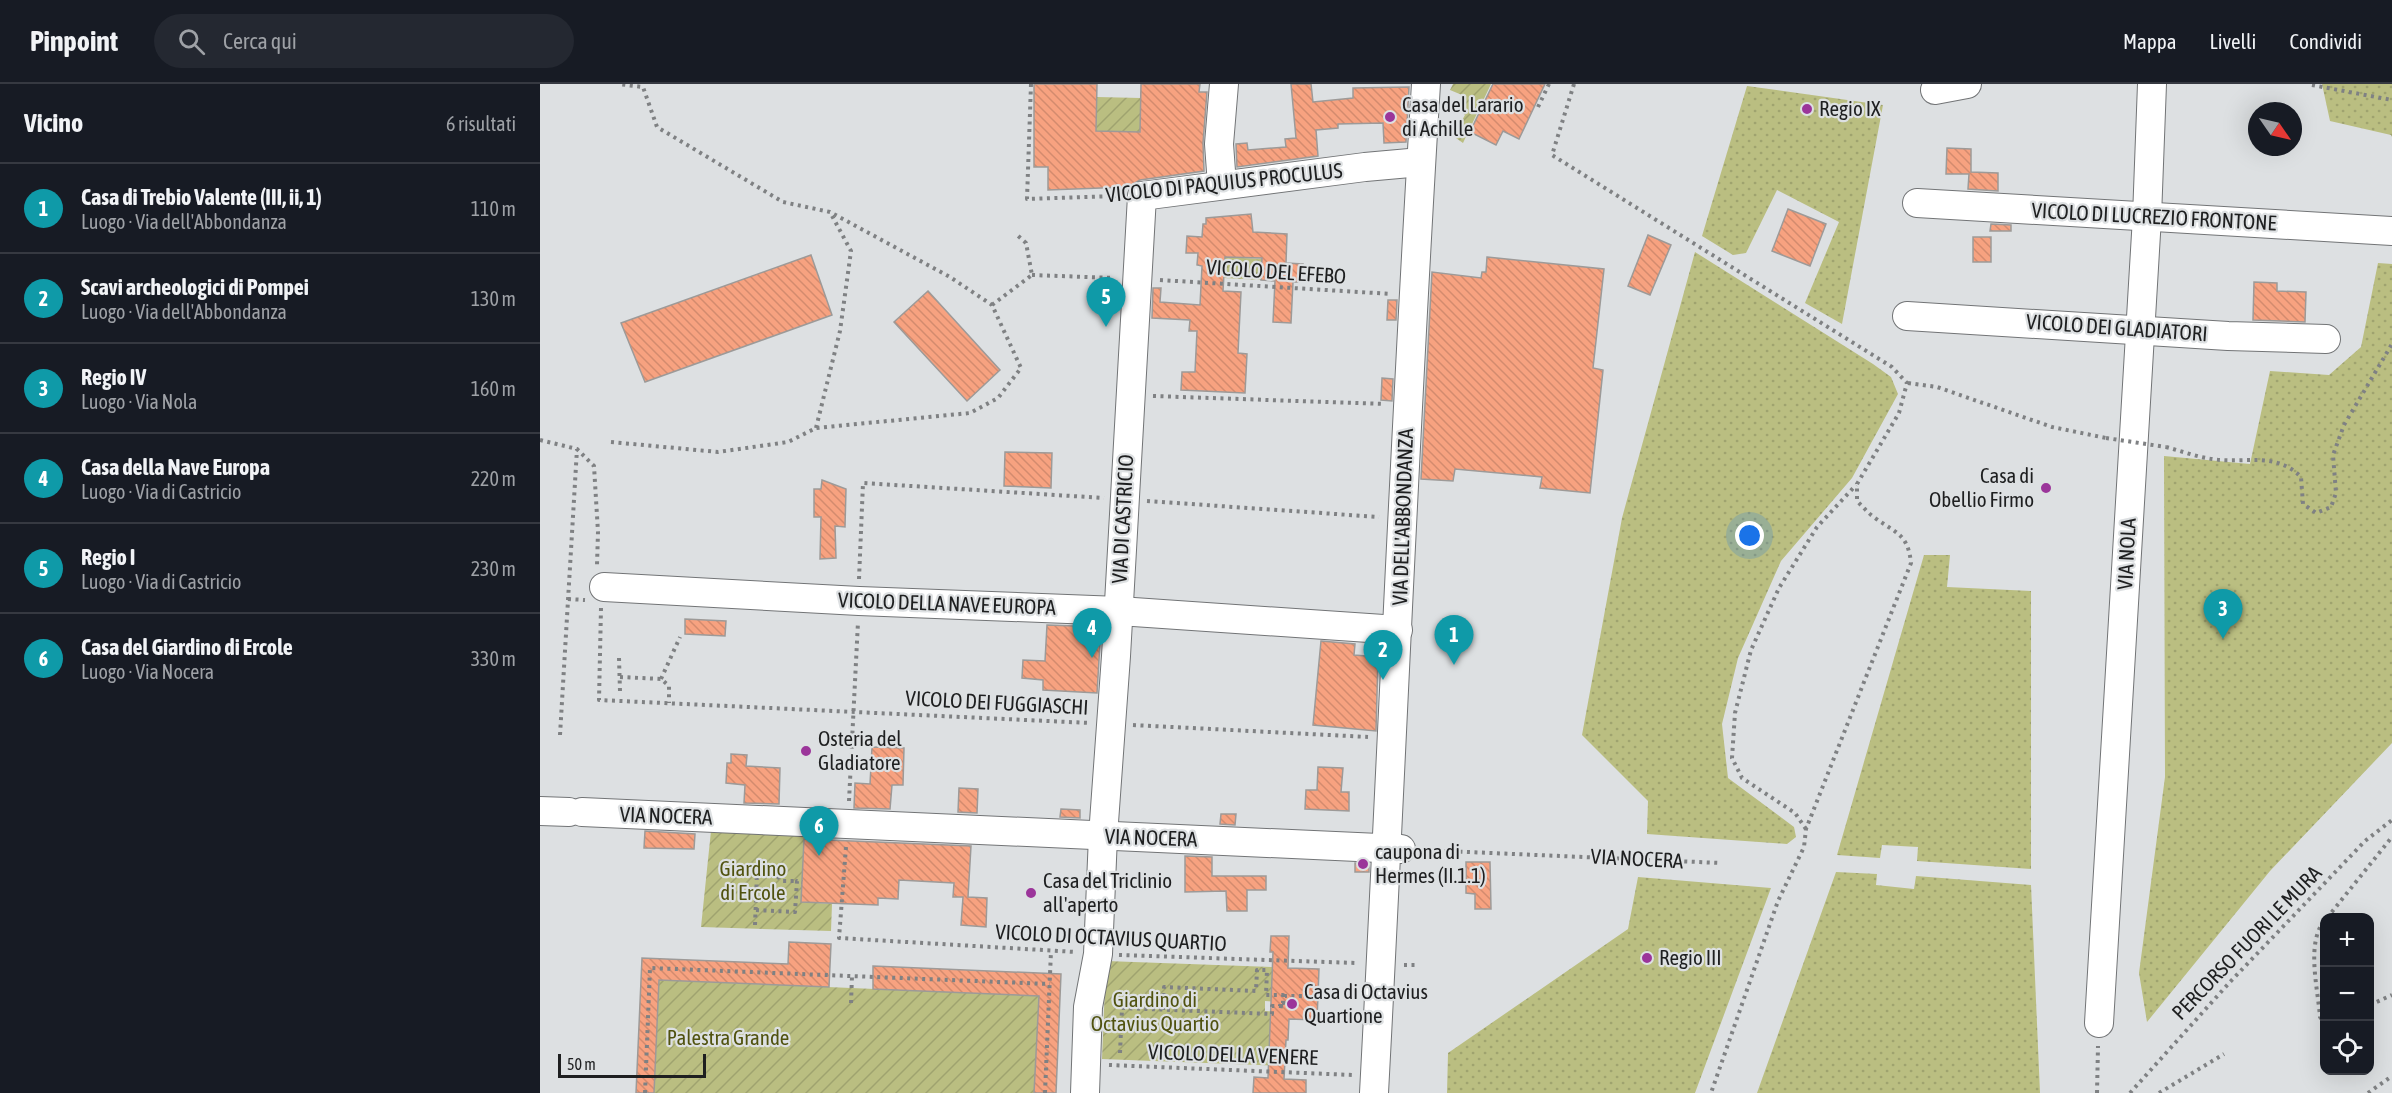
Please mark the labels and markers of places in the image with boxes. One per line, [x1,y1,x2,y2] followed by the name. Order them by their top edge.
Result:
[1402,92,1524,140] place label: Casa del Larario di Achille
[1819,96,1881,120] place label: Regio IX
[1800,102,1814,116] marker: Regio IX
[1383,110,1397,124] marker: Casa del Larario di Achille
[1086,278,1126,327] pin: 5
[1929,463,2034,511] place label: Casa di Obellio Firmo
[2039,481,2053,495] marker: Casa di Obellio Firmo
[2204,590,2242,639] pin: 3
[1072,608,1112,658] pin: 4
[1434,616,1474,665] pin: 1
[1364,630,1402,680] pin: 2
[818,726,902,774] place label: Osteria del Gladiatore
[799,744,813,758] marker: Osteria del Gladiatore
[800,806,838,856] pin: 6
[1375,839,1486,887] place label: caupona di Hermes (II.1.1)
[1356,857,1370,871] marker: caupona di Hermes (II.1.1)
[1043,868,1172,916] place label: Casa del Triclinio all'aperto
[1024,886,1038,900] marker: Casa del Triclinio all'aperto
[1659,945,1722,969] place label: Regio III
[1640,951,1654,965] marker: Regio III
[1304,979,1428,1027] place label: Casa di Octavius Quartione
[1285,997,1299,1011] marker: Casa di Octavius Quartione

